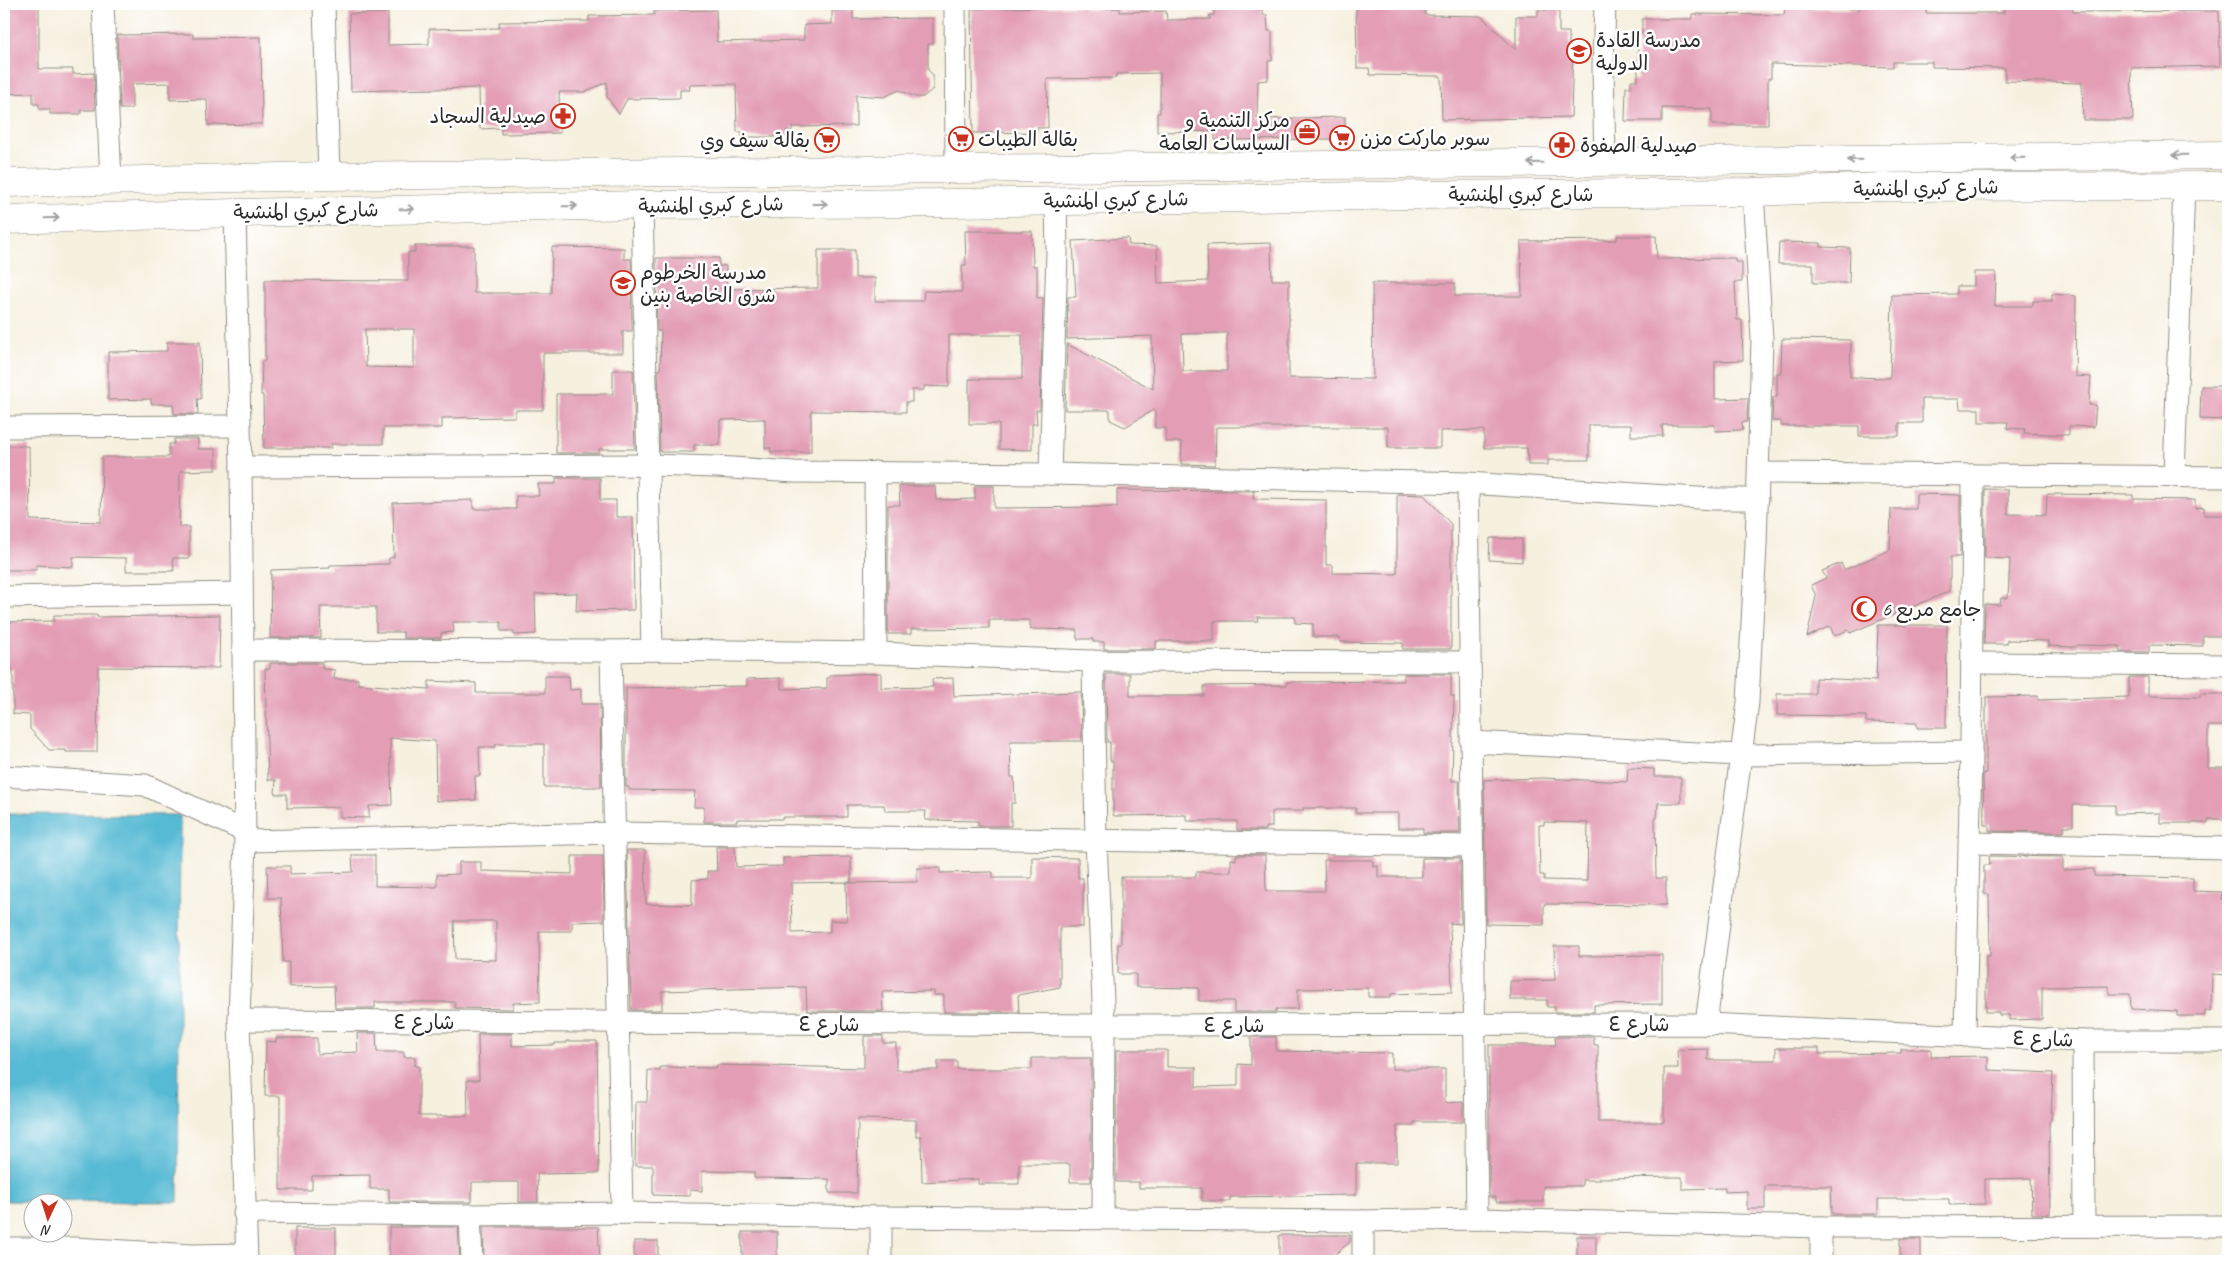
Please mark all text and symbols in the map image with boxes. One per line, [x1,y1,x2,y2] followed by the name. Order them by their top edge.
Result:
[1596,28,1701,76] place label: مدرسة القادة الدولية
[1566,38,1592,64] school or university icon: مدرسة القادة الدولية
[550,103,576,129] pharmacy icon: صيدلية السجاد
[430,104,546,129] place label: صيدلية السجاد
[1159,108,1290,156] place label: مركز التنمية و السياسات العامة
[1294,119,1320,145] office icon: مركز التنمية و السياسات العامة
[1329,125,1355,151] supermarket icon: سوبر ماركت مزن
[948,126,974,152] supermarket icon: بقالة الطيبات
[1360,126,1490,151] place label: سوبر ماركت مزن
[814,127,840,153] supermarket icon: بقالة سيف وي
[978,127,1078,152] place label: بقالة الطيبات
[700,128,810,155] place label: بقالة سيف وي
[1549,132,1575,158] pharmacy icon: صيدلية الصفوة
[1580,133,1697,158] place label: صيدلية الصفوة
[2172,150,2188,160] one-way arrow
[2009,153,2025,162] one-way arrow
[1847,155,1863,164] one-way arrow
[1527,158,1543,168] one-way arrow
[1853,174,1999,204] street label: شارع كبري المنشية
[1448,182,1594,209] street label: شارع كبري المنشية
[1043,186,1189,216] street label: شارع كبري المنشية
[638,191,784,221] street label: شارع كبري المنشية
[233,197,379,227] street label: شارع كبري المنشية
[812,199,828,209] one-way arrow
[562,202,578,211] one-way arrow
[399,205,415,214] one-way arrow
[44,214,60,223] one-way arrow
[640,260,776,308] place label: مدرسة الخرطوم شرق الخاصة بنين
[610,270,636,296] school or university icon: مدرسة الخرطوم شرق الخاصة بنين
[1851,596,1877,622] mosque icon: جامع مربع 6
[1882,597,1982,624] place label: جامع مربع 6
[394,1010,454,1036] street label: شارع ٤
[799,1012,859,1038] street label: شارع ٤
[1609,1012,1669,1038] street label: شارع ٤
[1204,1013,1264,1039] street label: شارع ٤
[2012,1025,2074,1054] street label: شارع ٤
[22,1192,72,1242] north arrow
[40,1222,52,1239] text: N

